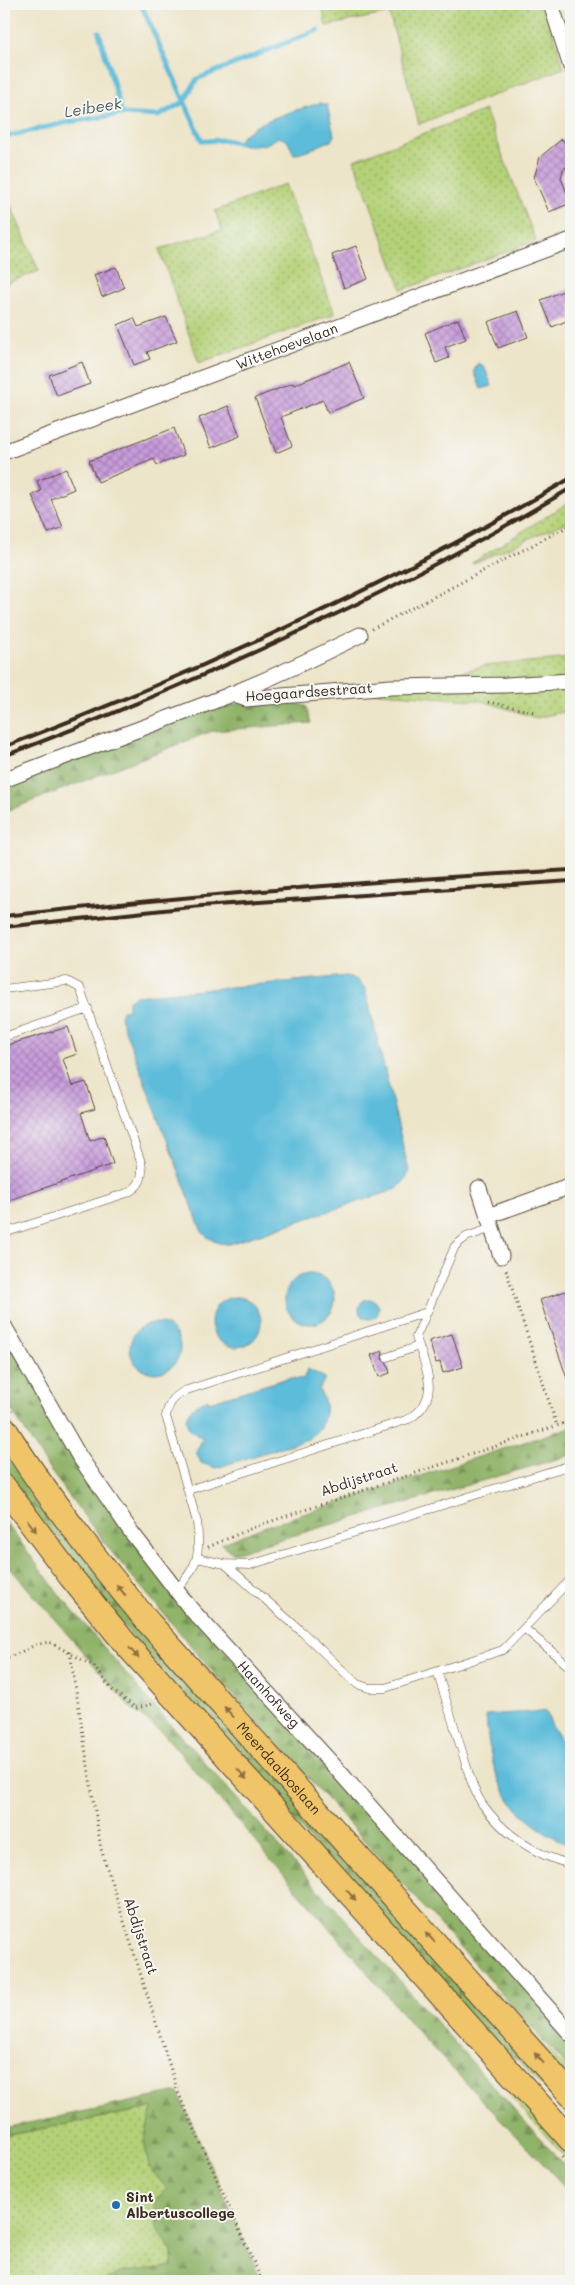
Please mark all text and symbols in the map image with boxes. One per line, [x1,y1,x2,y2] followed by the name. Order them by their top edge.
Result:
[63,92,124,121] water label: Leibeek
[233,318,340,373] street label: Wittehoevelaan
[245,678,373,705] street label: Hoegaardsestraat
[318,1457,400,1500] street label: Abdijstraat
[27,1519,38,1532] one-way arrow
[116,1583,127,1596] one-way arrow
[128,1646,140,1658] one-way arrow
[233,1656,305,1731] street label: Haanhofweg
[223,1706,235,1718] one-way arrow
[233,1717,326,1818] street label: Meerdaalboslaan
[236,1768,247,1780] one-way arrow
[345,1889,356,1902] one-way arrow
[120,1895,163,1977] street label: Abdijstraat
[425,1931,436,1944] one-way arrow
[533,2053,545,2065] one-way arrow
[126,2187,235,2222] place label: Sint Albertuscollege
[110,2199,122,2211] marker: Sint Albertuscollege

